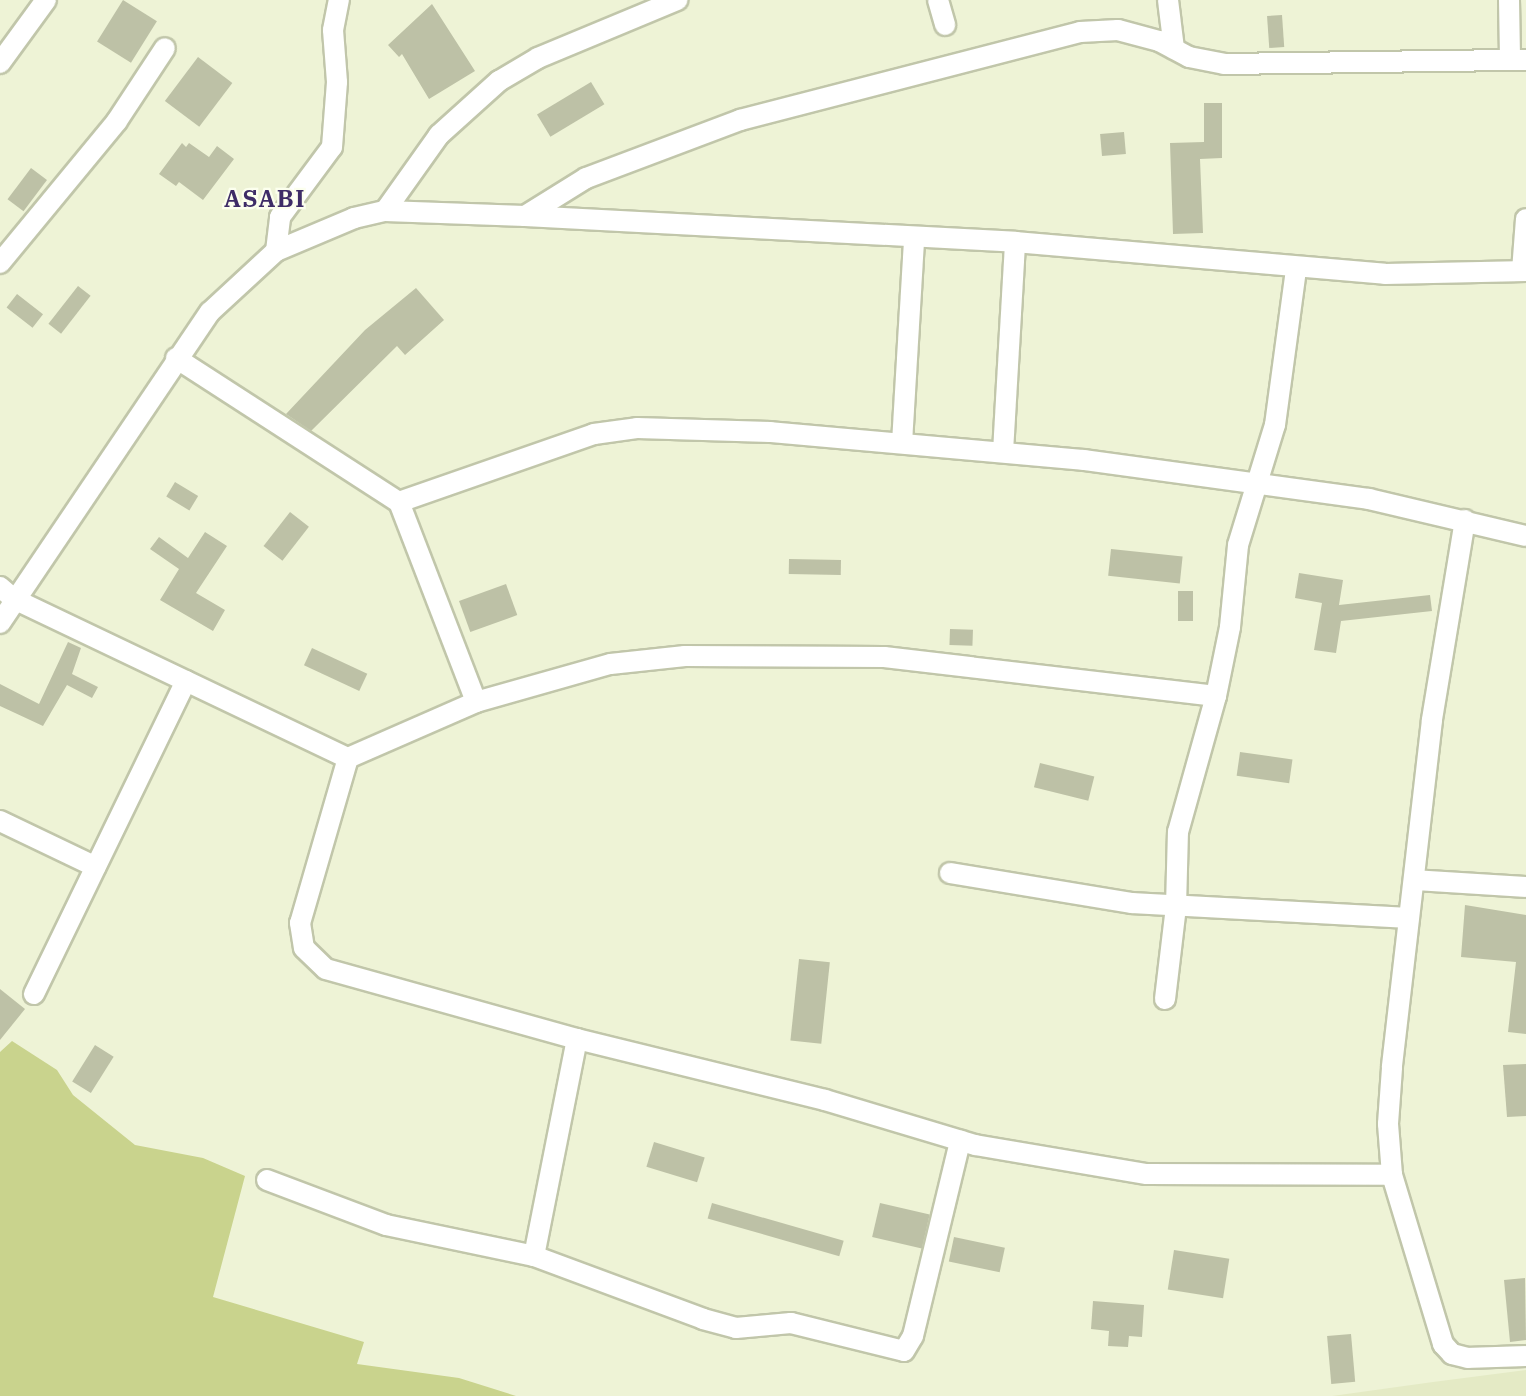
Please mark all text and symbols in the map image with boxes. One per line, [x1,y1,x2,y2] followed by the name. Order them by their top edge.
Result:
[224,185,306,213] district label: ASABI

